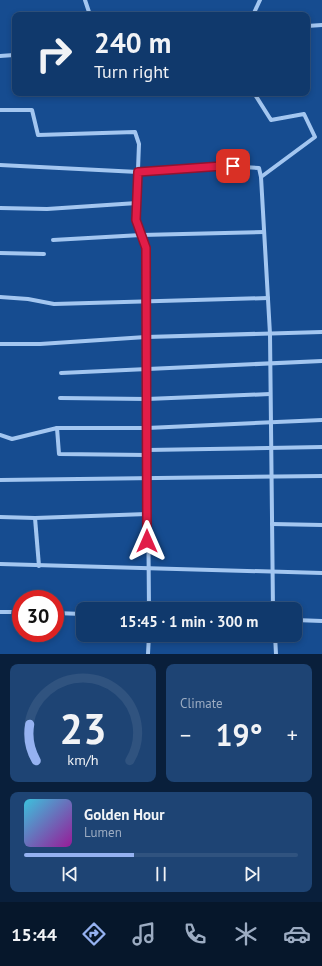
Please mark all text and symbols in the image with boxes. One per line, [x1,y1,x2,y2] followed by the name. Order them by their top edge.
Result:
[94,24,171,61] text: 240 m
[28,28,80,80] icon: right
[94,60,169,83] text: Turn right
[216,149,250,183] pin
[222,155,244,177] icon: arrive
[126,520,168,562] position arrow
[12,590,64,642] speed limit sign: 30
[120,612,258,631] text: 15:45 · 1 min · 300 m
[180,695,223,712] text: Climate
[59,702,107,755] text: 23
[215,715,263,754] text: 19°
[180,721,191,749] text: −
[287,721,298,749] text: +
[67,750,99,769] text: km/h
[84,805,164,824] text: Golden Hour
[84,824,122,841] text: Lumen
[59,863,81,885] icon: previous
[150,863,172,885] icon: pause
[241,863,263,885] icon: next
[80,920,108,948] icon: directions
[130,920,158,948] icon: music
[181,920,209,948] icon: phone
[232,920,260,948] icon: climate
[283,920,311,948] icon: car
[11,923,57,946] text: 15:44

